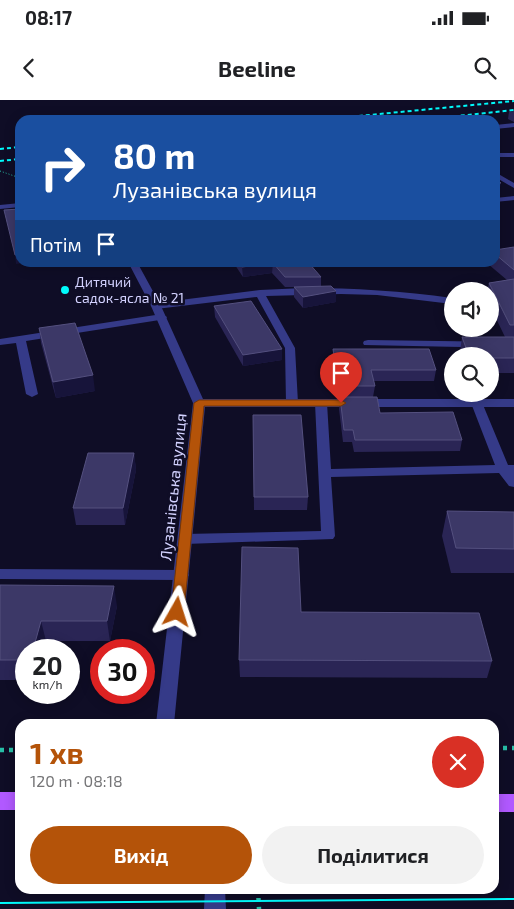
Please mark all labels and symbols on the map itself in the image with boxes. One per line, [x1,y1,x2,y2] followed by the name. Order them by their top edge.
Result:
[75,273,184,306] place label: Дитячий садок-ясла № 21
[59,284,71,296] marker: Дитячий садок-ясла № 21
[320,352,362,403] pin
[155,412,191,562] street label: Лузанівська вулиця
[150,585,202,637] position arrow
[90,639,155,704] speed limit sign: 30

